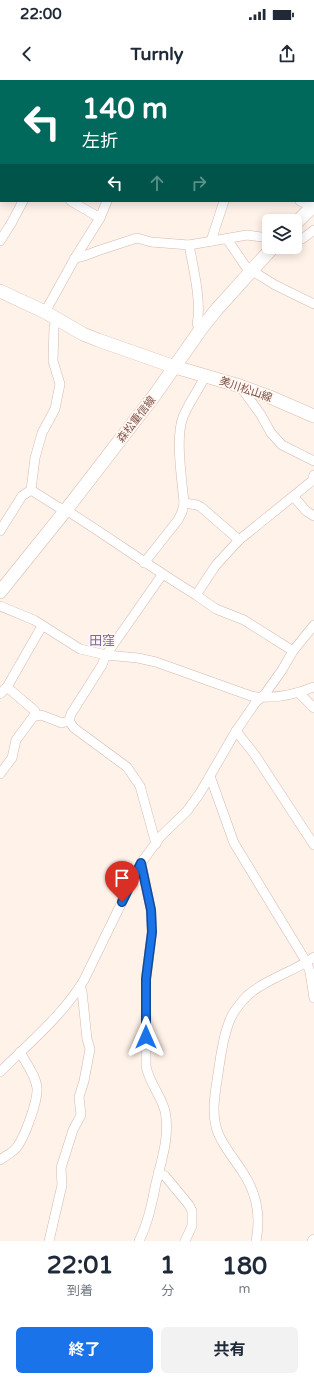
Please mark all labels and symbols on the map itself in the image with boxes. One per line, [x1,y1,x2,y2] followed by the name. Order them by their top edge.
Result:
[218,374,274,405] street label: 美川松山線
[114,394,158,445] street label: 森松重信線
[89,633,115,649] district label: 田窪
[105,861,139,902] pin
[125,1016,167,1058] position arrow

